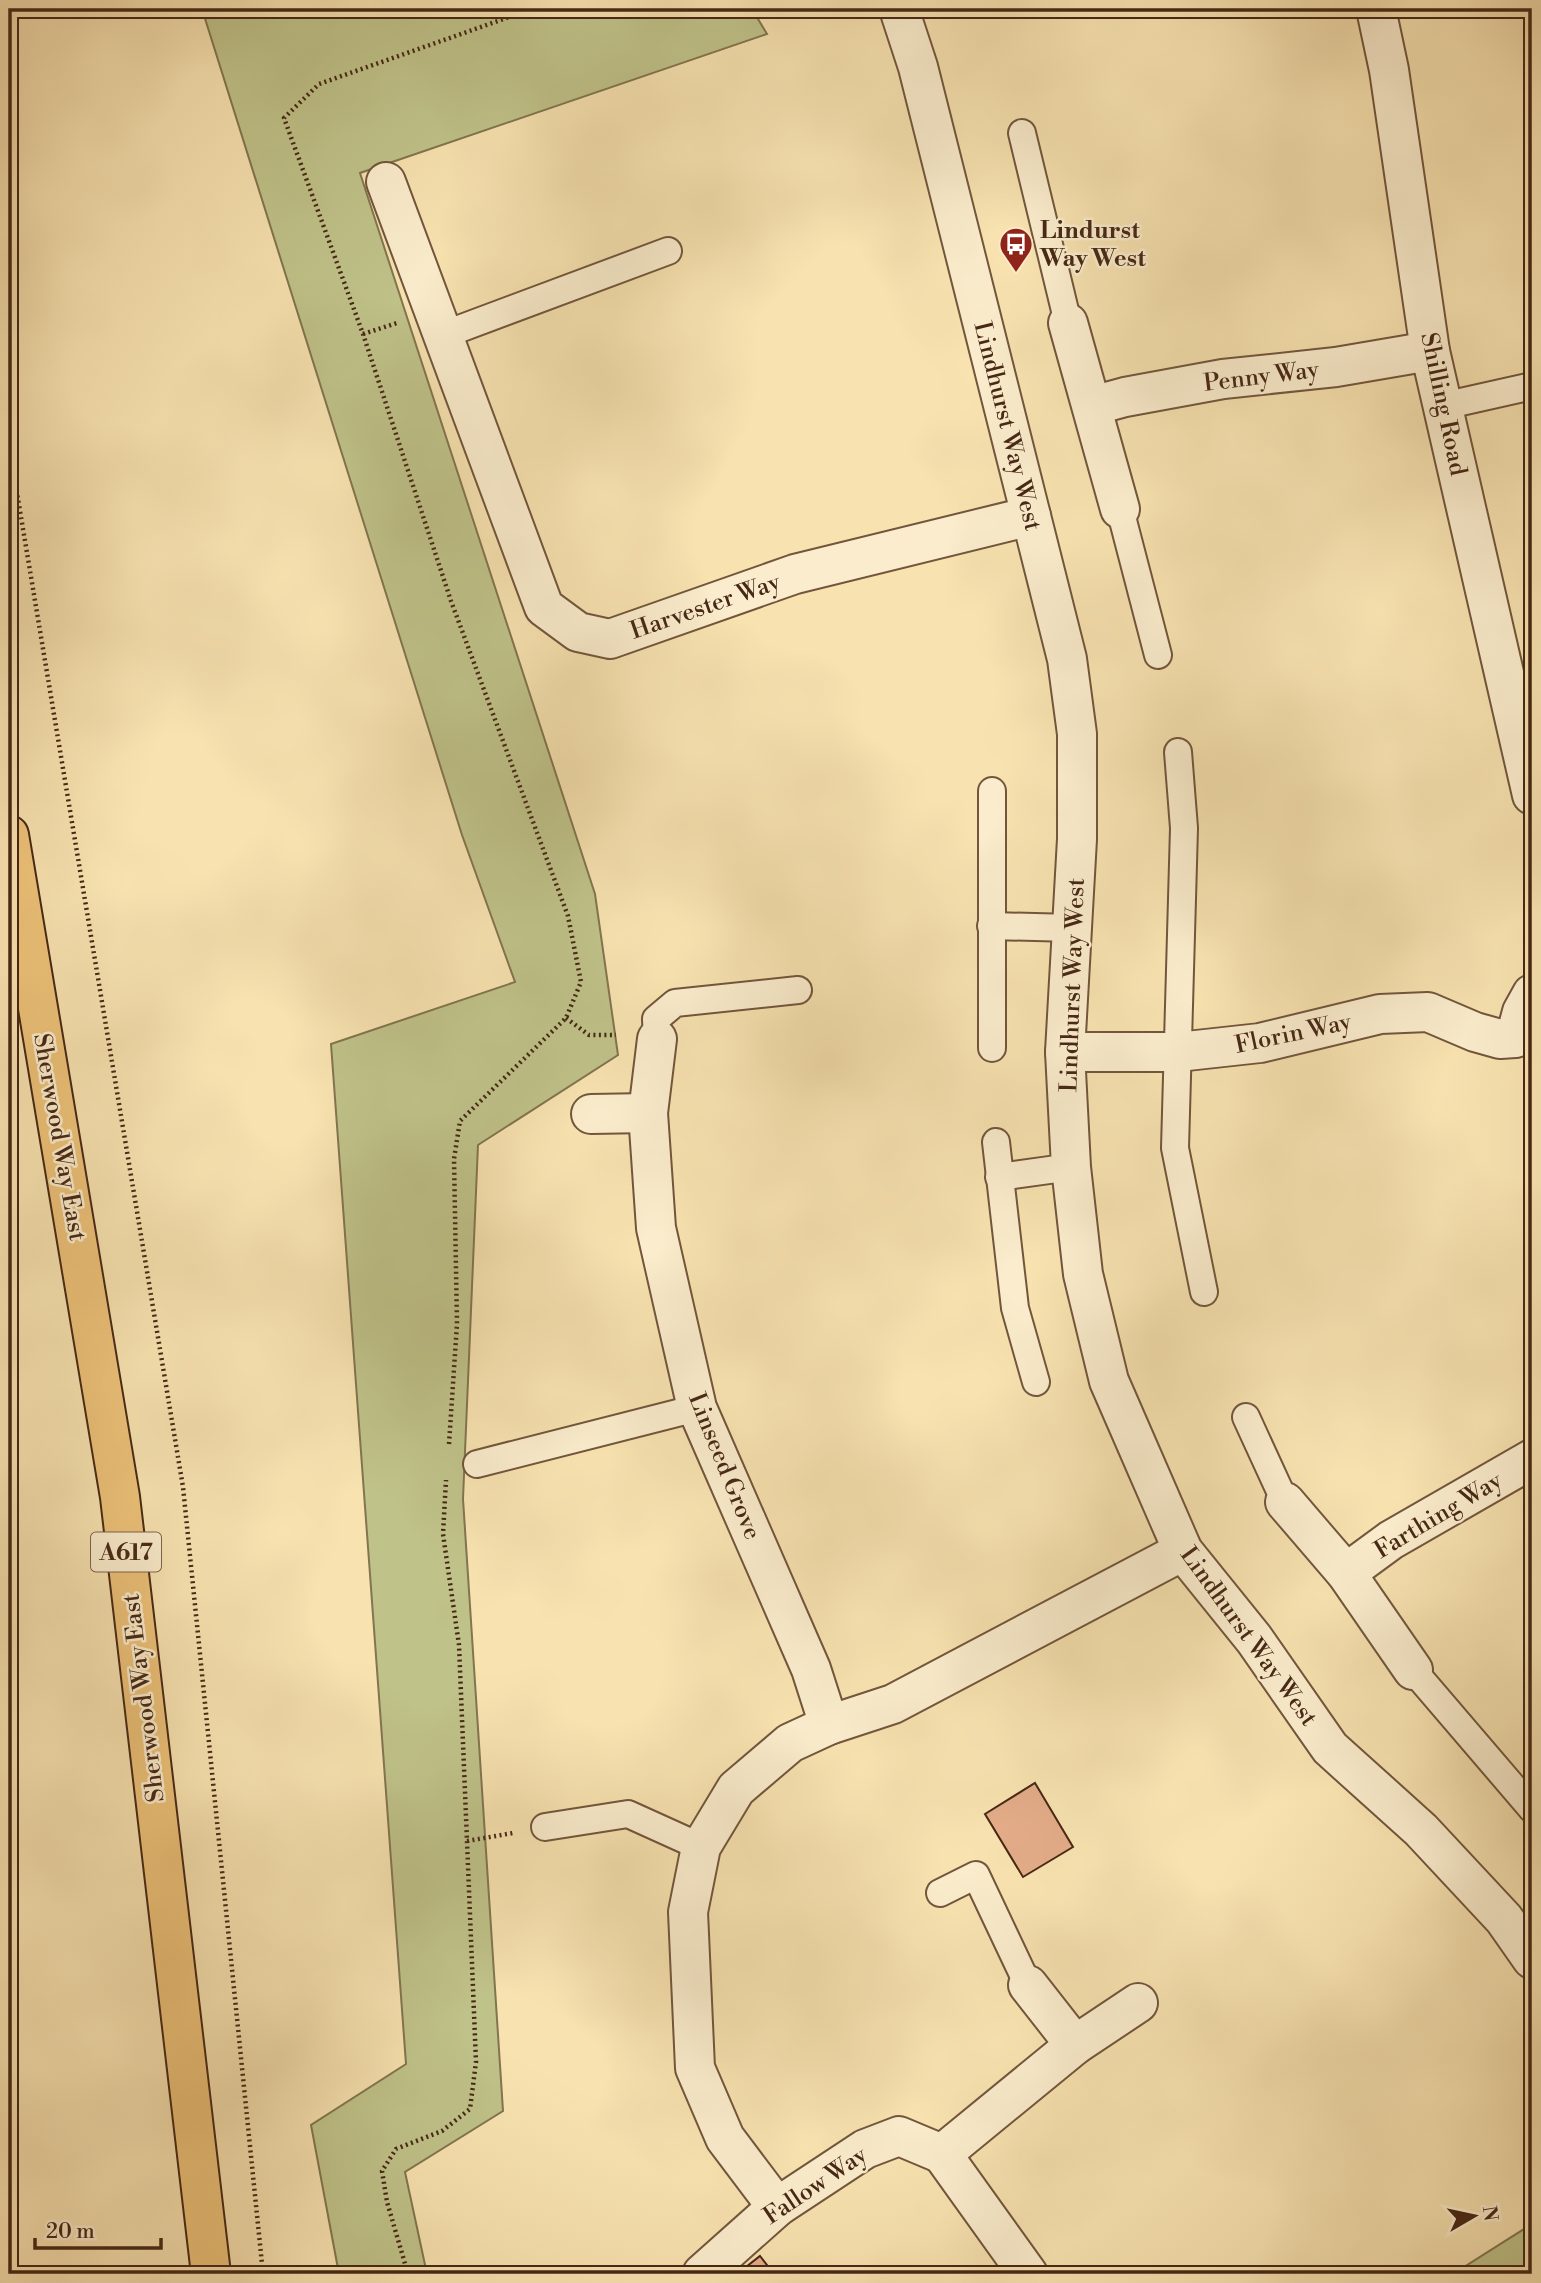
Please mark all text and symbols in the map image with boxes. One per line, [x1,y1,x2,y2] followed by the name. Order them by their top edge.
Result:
[1039,216,1146,274] place label: Lindurst Way West
[997,225,1035,274] bus stop icon: Lindurst Way West
[967,319,1048,534] street label: Lindhurst Way West
[1413,330,1473,479] street label: Shilling Road
[1202,355,1321,399] street label: Penny Way
[626,567,785,647] street label: Harvester Way
[1054,877,1092,1093] street label: Lindhurst Way West
[1232,1007,1354,1061] street label: Florin Way
[26,1031,92,1244] street label: Sherwood Way East
[681,1388,767,1544] street label: Linseed Grove
[1369,1466,1508,1566] street label: Farthing Way
[91,1532,161,1572] road number: A617
[1173,1541,1324,1733] street label: Lindhurst Way West
[116,1591,172,1804] street label: Sherwood Way East
[758,2140,874,2232] street label: Fallow Way
[1440,2182,1510,2252] north arrow
[1477,2204,1503,2223] text: N
[35,2206,161,2250] scale bar
[46,2219,95,2245] text: 20 m

